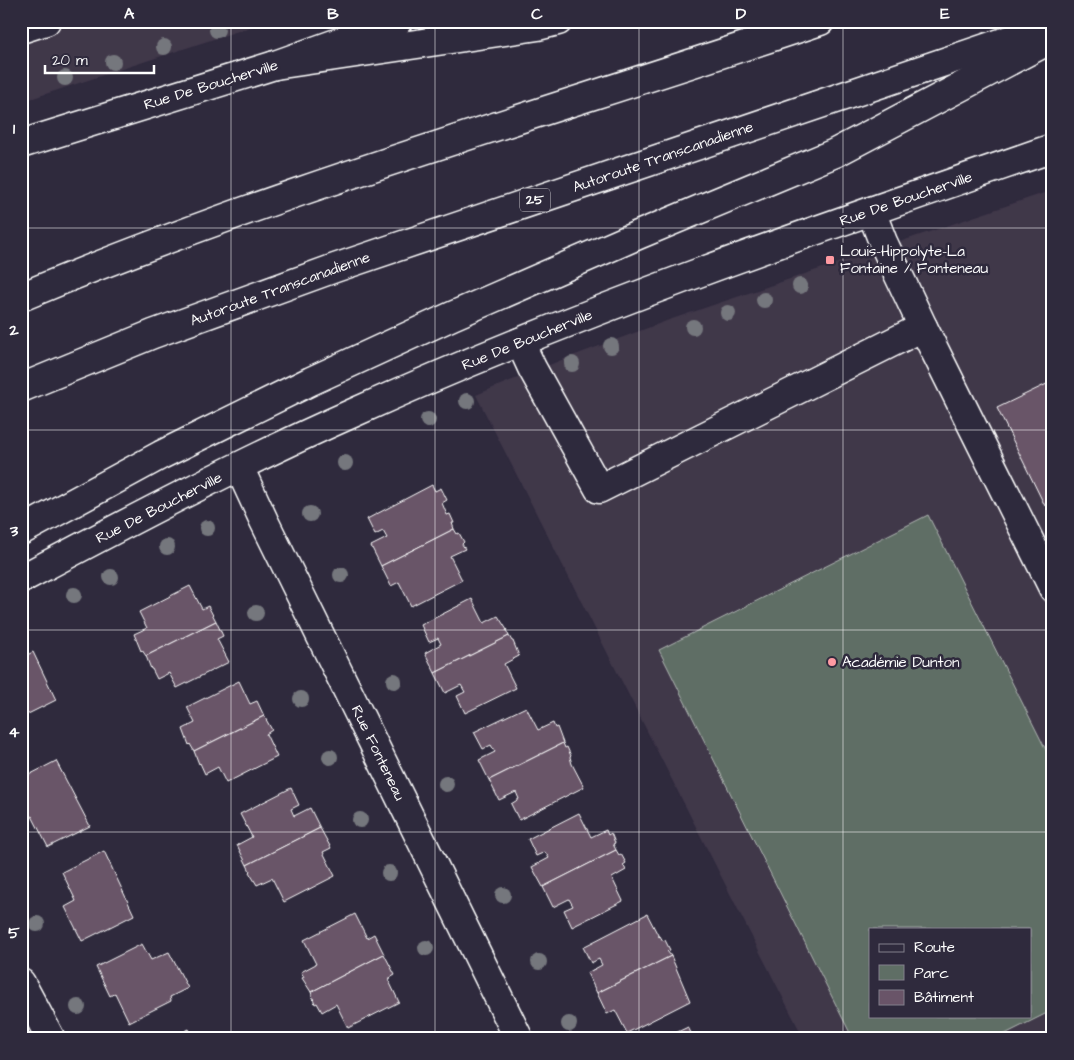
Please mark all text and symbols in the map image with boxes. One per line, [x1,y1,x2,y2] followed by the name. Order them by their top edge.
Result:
[124,3,135,25] text: A
[327,3,339,25] text: B
[531,3,543,25] text: C
[736,3,747,25] text: D
[940,3,950,25] text: E
[45,42,154,74] scale bar
[52,50,88,71] text: 20 m
[141,55,281,115] street label: Rue De Boucherville
[570,116,756,198] street label: Autoroute Transcanadienne
[13,118,16,140] text: 1
[837,166,975,232] street label: Rue De Boucherville
[520,188,550,212] road number: 25
[840,241,988,279] place label: Louis-Hippolyte-La Fontaine / Fonteneau
[187,247,373,331] street label: Autoroute Transcanadienne
[824,254,836,266] marker: Louis-Hippolyte-La Fontaine / Fonteneau
[459,304,595,376] street label: Rue De Boucherville
[8,319,19,341] text: 2
[92,467,226,549] street label: Rue De Boucherville
[9,520,19,542] text: 3
[842,652,960,673] place label: Académie Dunton
[826,656,838,668] marker: Académie Dunton
[346,702,410,805] street label: Rue Fonteneau
[9,721,20,743] text: 4
[8,922,20,944] text: 5
[869,928,1032,1018] legend
[914,937,955,958] text: Route
[914,963,949,984] text: Parc
[914,987,974,1008] text: Bâtiment

